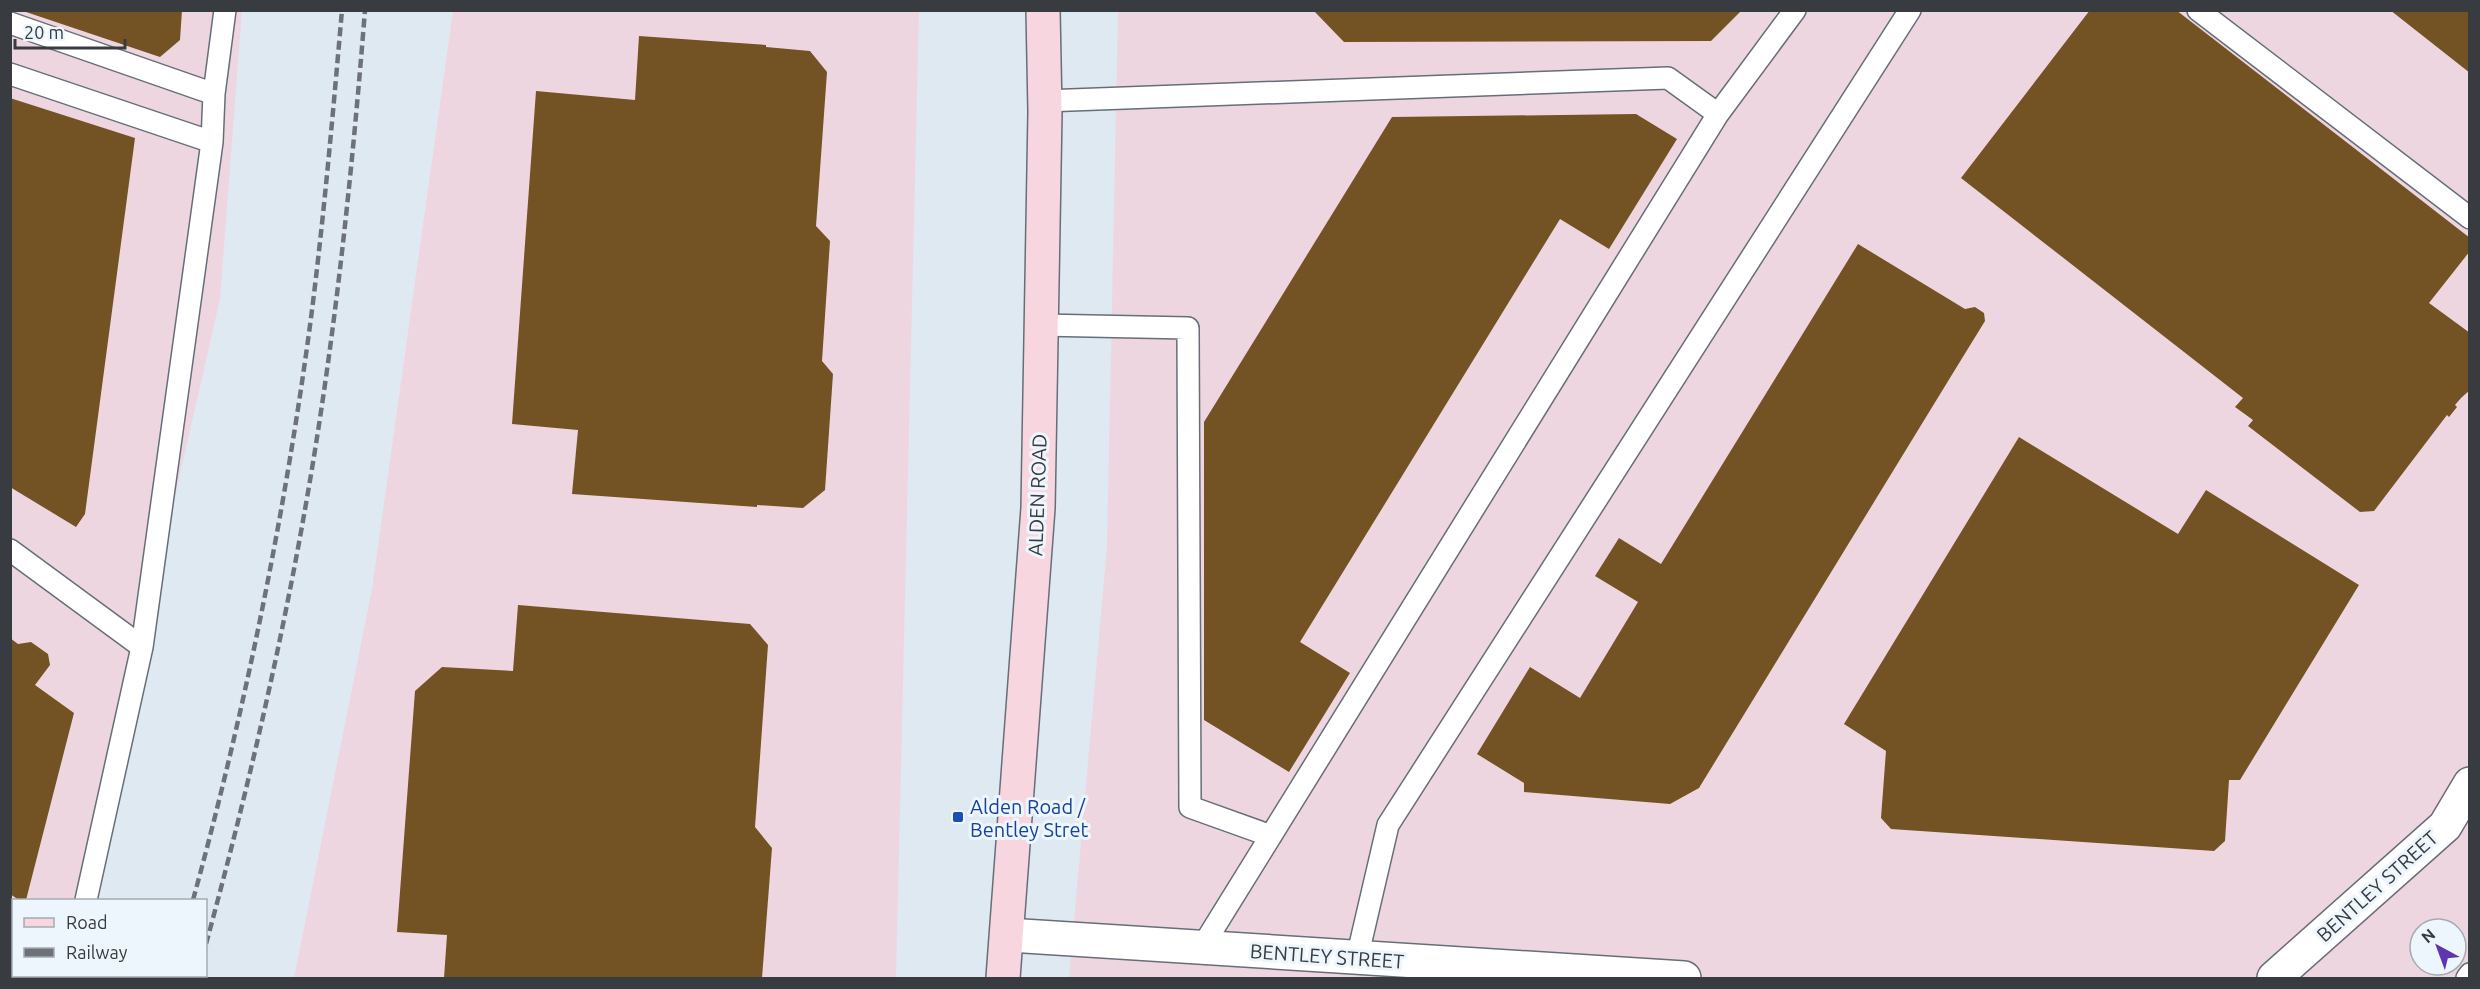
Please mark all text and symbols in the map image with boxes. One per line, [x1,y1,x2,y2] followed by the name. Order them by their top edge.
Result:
[15,12,124,50] scale bar
[24,22,64,42] text: 20 m
[1023,434,1051,556] street label: ALDEN ROAD
[970,795,1088,841] place label: Alden Road / Bentley Stret
[951,810,965,824] marker: Alden Road / Bentley Stret
[2312,825,2442,947] street label: BENTLEY STREET
[12,899,207,977] legend
[66,912,108,932] text: Road
[2408,917,2468,977] north arrow
[1249,939,1405,973] street label: BENTLEY STREET
[66,942,128,962] text: Railway

